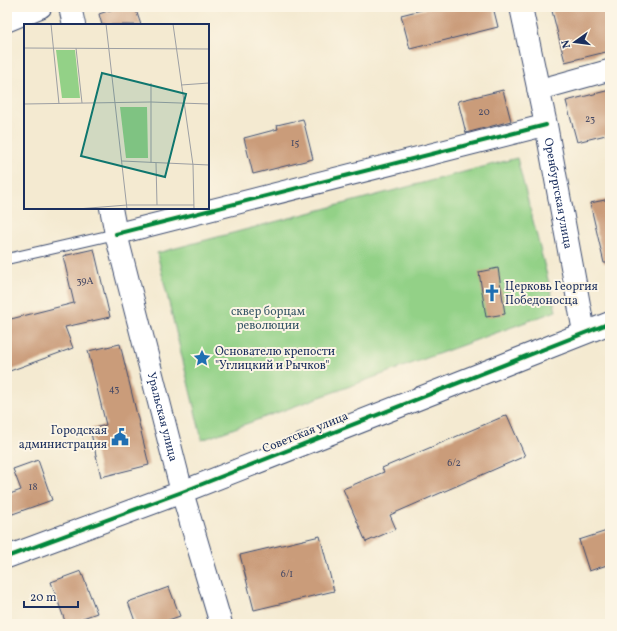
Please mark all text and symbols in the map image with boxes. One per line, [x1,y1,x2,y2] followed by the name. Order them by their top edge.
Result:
[555,22,595,62] north arrow
[24,24,209,209] inset map
[559,38,575,50] text: N
[478,105,490,119] house number: 20
[585,112,595,126] house number: 23
[291,136,300,150] house number: 15
[539,136,576,250] street label: Оренбургская улица
[76,274,94,288] house number: 39А
[505,279,598,309] place label: Церковь Георгия Победоносца
[482,283,502,303] church icon: Церковь Георгия Победоносца
[231,304,305,334] park label: сквер борцам революции
[215,344,335,374] place label: Основателю крепости "Углицкий и Рычков"
[192,348,212,368] place icon: Основателю крепости "Углицкий и Рычков"
[143,370,181,463] street label: Уральская улица
[109,382,119,396] house number: 43
[260,408,351,457] street label: Советская улица
[19,423,107,453] place label: Городская администрация
[110,427,130,447] public building icon: Городская администрация
[447,456,461,470] house number: 6/2
[29,480,37,494] house number: 18
[281,567,293,581] house number: 6/1
[24,583,78,609] scale bar
[30,590,57,606] text: 20 m

